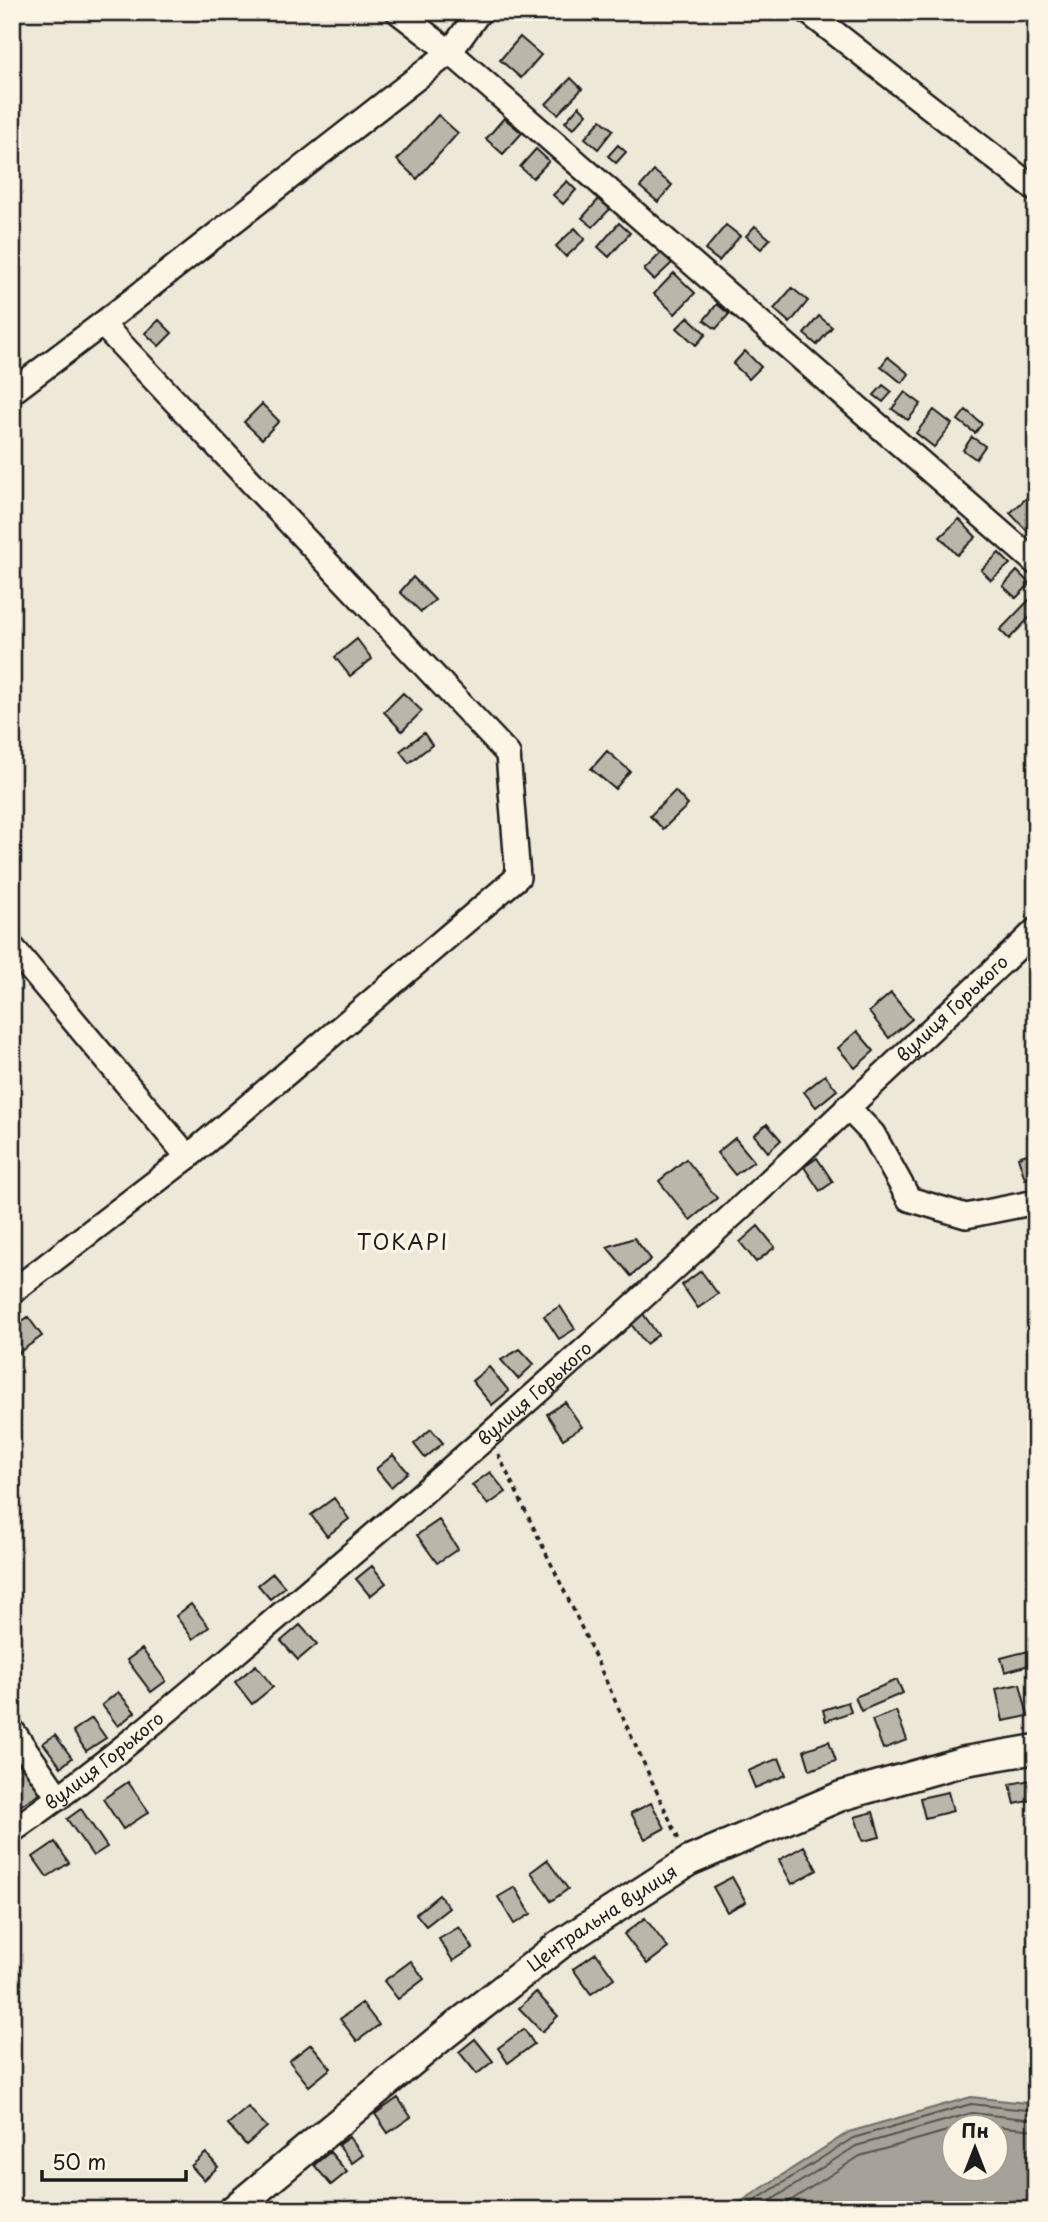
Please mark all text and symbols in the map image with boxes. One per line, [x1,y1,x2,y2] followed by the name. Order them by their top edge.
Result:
[890,948,1014,1068] street label: вулиця Горького
[357,1225,449,1257] district label: ТОКАРІ
[471,1334,597,1451] street label: вулиця Горького
[38,1704,169,1816] street label: вулиця Горького
[521,1857,682,1977] street label: Центральна вулиця
[940,2114,1010,2184] north arrow
[961,2116,989,2144] text: Пн
[42,2138,186,2182] scale bar
[52,2145,106,2177] text: 50 m

